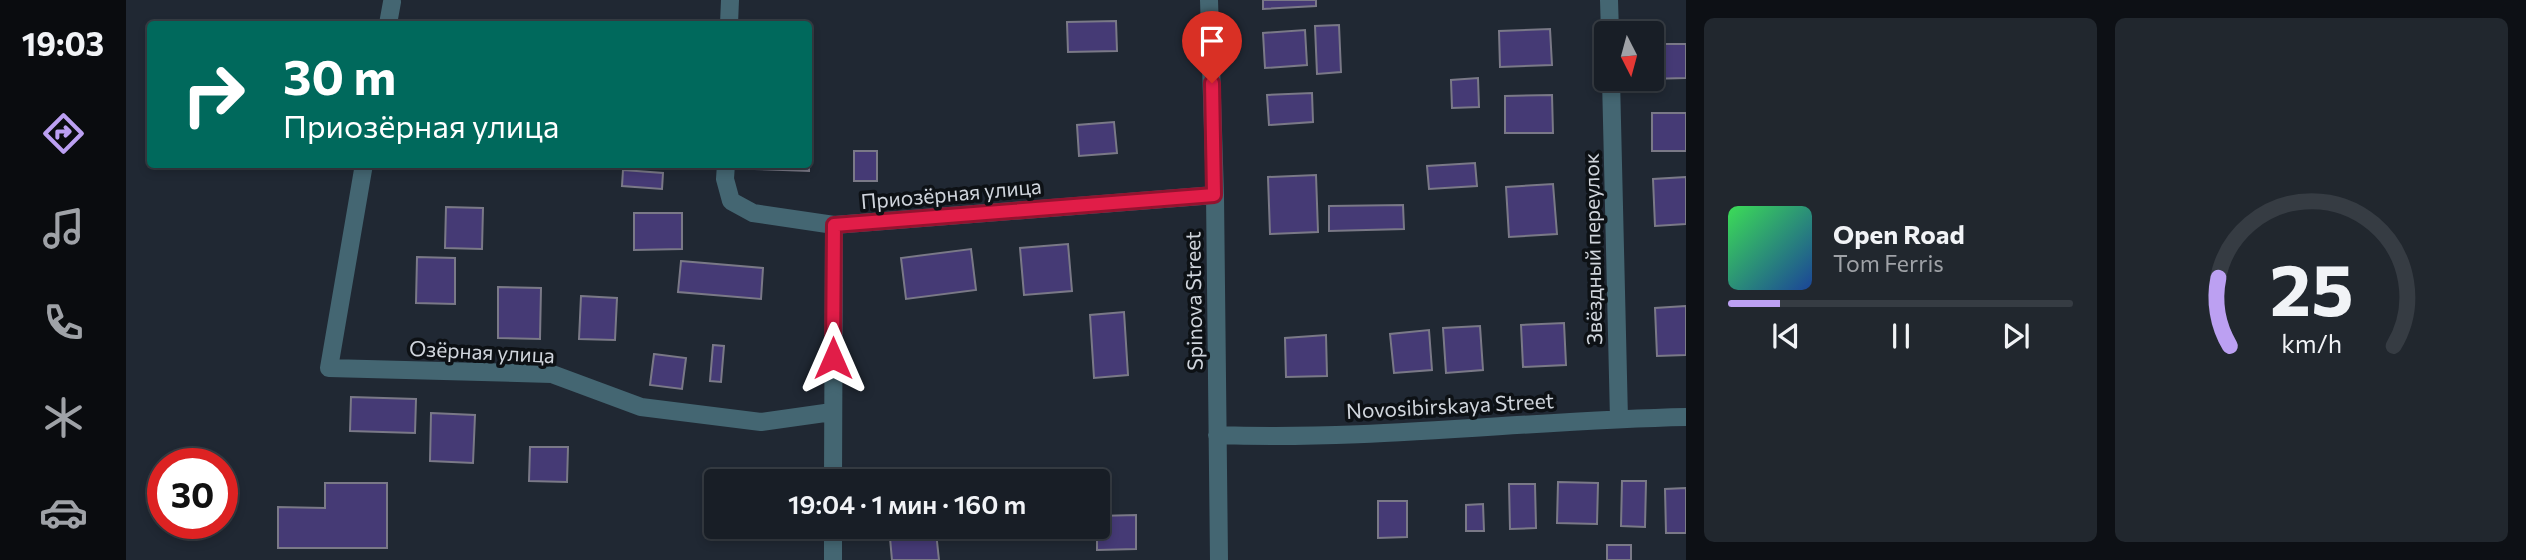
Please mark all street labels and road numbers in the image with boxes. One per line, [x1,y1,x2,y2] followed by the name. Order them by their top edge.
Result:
[1578,153,1606,345] street label: Звёздный переулок
[860,173,1042,213] street label: Приозёрная улица
[1179,231,1207,371] street label: Spinova Street
[408,335,556,367] street label: Озёрная улица
[1345,387,1555,423] street label: Novosibirskaya Street

